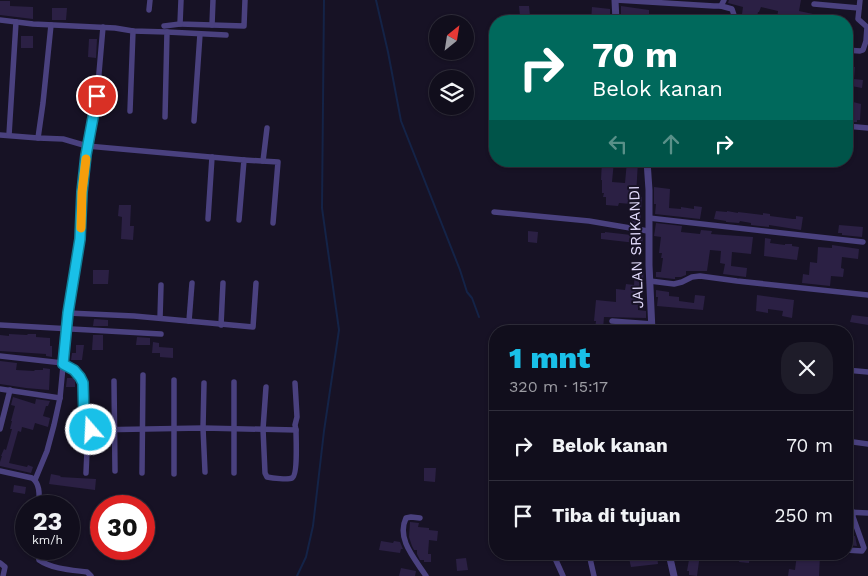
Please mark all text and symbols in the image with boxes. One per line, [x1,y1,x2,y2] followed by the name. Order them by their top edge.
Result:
[429,15,474,60] north arrow
[429,15,474,115] map controls
[592,34,678,76] text: 70 m
[509,35,574,100] icon: right
[429,70,474,115] button: layers
[76,75,118,117] pin
[592,76,723,101] text: Belok kanan
[83,82,111,110] icon: arrive
[604,130,632,158] icon: left
[657,130,685,158] icon: ahead
[710,130,738,158] icon: right
[625,185,647,309] street label: JALAN SRIKANDI
[509,340,590,375] text: 1 mnt
[781,342,833,394] button: close
[509,377,608,396] text: 320 m · 15:17
[64,403,116,455] position arrow
[509,432,537,460] icon: right
[552,434,668,457] text: Belok kanan
[786,434,833,457] text: 70 m
[90,495,155,560] speed limit sign: 30
[509,502,537,530] icon: arrive
[552,504,681,527] text: Tiba di tujuan
[774,504,833,527] text: 250 m
[33,507,62,536] text: 23
[32,533,63,547] text: km/h

